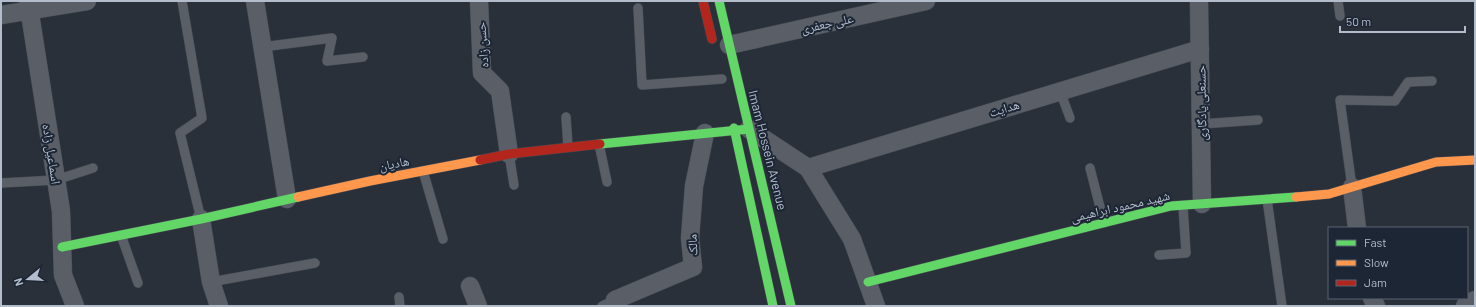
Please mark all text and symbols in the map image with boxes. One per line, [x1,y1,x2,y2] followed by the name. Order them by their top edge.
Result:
[1340,8,1465,34] scale bar
[799,10,855,37] street label: علی جعفری
[1346,14,1371,28] text: 50 m
[472,21,493,68] street label: حسن زاده
[1192,65,1211,141] street label: حسنعلی یادگاری
[745,88,791,212] street label: Imam Hossein Avenue
[987,96,1021,120] street label: هدایت
[38,123,65,185] street label: اسماعیل زاده
[377,152,411,175] street label: هادیان
[1069,187,1172,226] street label: شهید محمود ابراهیمی
[1328,227,1468,299] legend
[684,234,700,256] street label: مالک
[1364,235,1387,249] text: Fast
[1364,255,1389,269] text: Slow
[8,259,48,299] north arrow
[1364,275,1387,289] text: Jam
[11,277,25,288] text: N

